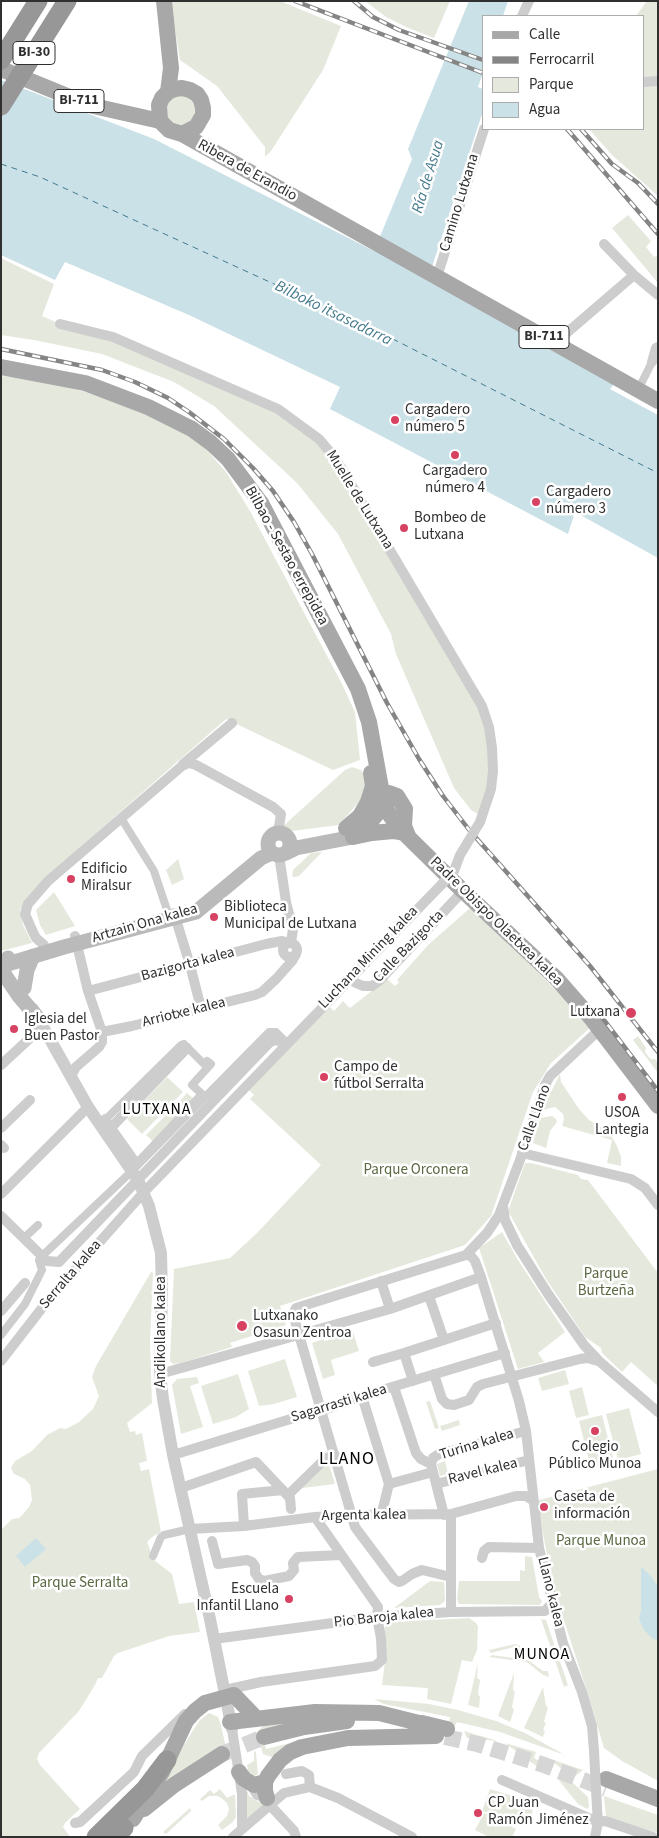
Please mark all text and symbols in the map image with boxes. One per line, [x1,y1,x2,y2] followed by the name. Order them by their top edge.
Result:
[482,15,644,130] legend
[529,24,560,45] text: Calle
[13,42,55,64] road number: BI-30
[529,49,594,70] text: Ferrocarril
[529,74,573,95] text: Parque
[54,90,104,112] road number: BI-711
[529,99,560,120] text: Agua
[194,136,300,206] street label: Ribera de Erandio
[409,138,449,216] water label: Ría de Asua
[437,152,483,254] street label: Camino Lutxana
[271,277,395,351] water label: Bilboko itsasadarra
[519,326,569,348] road number: BI-711
[405,402,470,437] place label: Cargadero número 5
[389,414,401,426] marker: Cargadero número 5
[321,447,397,553] street label: Muelle de Lutxana
[449,449,461,461] marker: Cargadero número 4
[422,463,488,498] place label: Cargadero número 4
[240,483,332,629] street label: Bilbao - Sestao errepidea
[546,484,611,519] place label: Cargadero número 3
[530,496,542,508] marker: Cargadero número 3
[414,510,486,545] place label: Bombeo de Lutxana
[398,522,410,534] marker: Bombeo de Lutxana
[426,854,566,990] street label: Padre Obispo Olaetxea kalea
[81,861,131,896] place label: Edificio Miralsur
[65,873,77,885] marker: Edificio Miralsur
[224,899,357,934] place label: Biblioteca Municipal de Lutxana
[90,900,200,948] street label: Artzain Ona kalea
[316,903,422,1013] street label: Luchana Mining kalea
[370,907,448,987] street label: Calle Bazigorta
[208,911,220,923] marker: Biblioteca Municipal de Lutxana
[139,944,237,986] street label: Bazigorta kalea
[140,994,228,1032] street label: Arriotxe kalea
[570,1004,620,1022] place label: Lutxana
[624,1006,638,1020] marker: Lutxana
[24,1011,99,1046] place label: Iglesia del Buen Pastor
[8,1023,20,1035] marker: Iglesia del Buen Pastor
[334,1059,424,1094] place label: Campo de fútbol Serralta
[318,1071,330,1083] marker: Campo de fútbol Serralta
[515,1082,555,1154] street label: Calle Llano
[616,1091,628,1103] marker: USOA Lantegia
[122,1100,192,1120] district label: LUTXANA
[595,1105,649,1140] place label: USOA Lantegia
[363,1162,469,1180] park label: Parque Orconera
[36,1237,106,1313] street label: Serralta kalea
[578,1266,634,1301] park label: Parque Burtzeña
[153,1276,171,1388] street label: Andikollano kalea
[253,1308,351,1343] place label: Lutxanako Osasun Zentroa
[235,1319,249,1333] marker: Lutxanako Osasun Zentroa
[289,1381,389,1427] street label: Sagarrasti kalea
[438,1425,516,1465] street label: Turina kalea
[589,1425,601,1437] marker: Colegio Público Munoa
[549,1439,641,1474] place label: Colegio Público Munoa
[318,1449,376,1471] district label: LLANO
[447,1455,519,1489] street label: Ravel kalea
[554,1489,630,1524] place label: Caseta de información
[538,1501,550,1513] marker: Caseta de información
[321,1506,407,1526] street label: Argenta kalea
[556,1533,646,1551] park label: Parque Munoa
[533,1555,567,1629] street label: Llano kalea
[32,1575,128,1593] park label: Parque Serralta
[196,1581,279,1616] place label: Escuela Infantil Llano
[283,1593,295,1605] marker: Escuela Infantil Llano
[333,1604,435,1632] street label: Pio Baroja kalea
[513,1645,571,1665] district label: MUNOA
[488,1795,589,1830] place label: CP Juan Ramón Jiménez
[472,1807,484,1819] marker: CP Juan Ramón Jiménez

